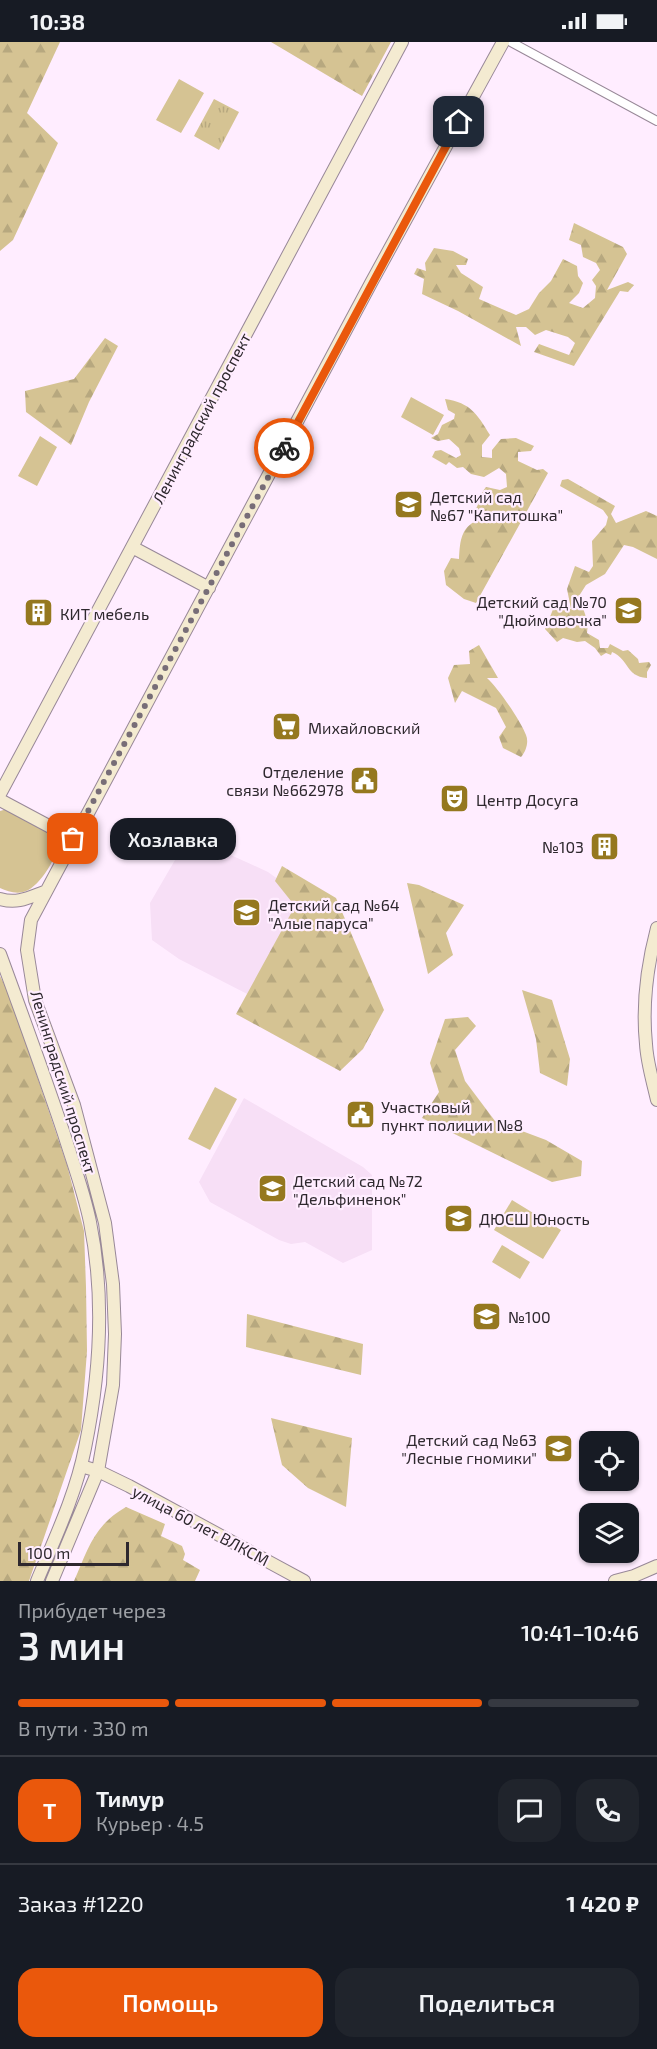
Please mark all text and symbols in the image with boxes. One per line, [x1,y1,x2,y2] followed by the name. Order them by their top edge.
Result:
[30,8,85,34] text: 10:38
[433,96,484,147] pin
[442,105,475,138] icon: home
[148,329,254,507] street label: Ленинградский проспект
[254,418,314,478] courier
[268,432,301,465] icon: bike
[430,487,563,524] place label: Детский сад №67 "Капитошка"
[393,489,425,521] school or university icon: Детский сад №67 "Капитошка"
[476,592,607,629] place label: Детский сад №70 "Дюймовочка"
[612,594,644,626] school or university icon: Детский сад №70 "Дюймовочка"
[23,597,55,629] building icon: КИТ мебель
[60,604,149,623] place label: КИТ мебель
[271,711,303,743] supermarket icon: Михайловский
[308,718,420,737] place label: Михайловский
[226,762,344,799] place label: Отделение связи №662978
[349,764,381,796] public building icon: Отделение связи №662978
[439,783,471,815] theatre icon: Центр Досуга
[476,790,579,810] place label: Центр Досуга
[47,813,98,864] pin
[109,818,235,860] callout: Хозлавка
[56,822,89,855] icon: bag
[128,827,218,851] text: Хозлавка
[589,830,621,862] building icon: №103
[542,837,584,856] place label: №103
[268,895,400,933] place label: Детский сад №64 "Алые паруса"
[231,897,263,929] school or university icon: Детский сад №64 "Алые паруса"
[27,988,101,1176] street label: Ленинградский проспект
[381,1097,523,1135] place label: Участковый пункт полиции №8
[344,1099,376,1131] public building icon: Участковый пункт полиции №8
[293,1171,423,1208] place label: Детский сад №72 "Дельфиненок"
[256,1173,288,1205] school or university icon: Детский сад №72 "Дельфиненок"
[442,1202,474,1234] school or university icon: ДЮСШ Юность
[479,1209,590,1228] place label: ДЮСШ Юность
[471,1300,503,1332] school or university icon: №100
[508,1307,551,1326] place label: №100
[401,1430,537,1467] place label: Детский сад №63 "Лесные гномики"
[579,1431,639,1563] map controls
[579,1431,639,1491] button: locate
[542,1432,574,1464] school or university icon: Детский сад №63 "Лесные гномики"
[129,1481,273,1570] street label: улица 60 лет ВЛКСМ
[579,1503,639,1563] button: layers
[18,1539,129,1566] scale bar
[27,1543,70,1562] text: 100 m
[18,1598,166,1622] text: Прибудет через
[521,1619,639,1645] text: 10:41–10:46
[18,1621,125,1668] text: 3 мин
[18,1716,148,1740] text: В пути · 330 m
[498,1779,561,1842] button: chat
[576,1779,639,1842] button: phone
[96,1785,164,1811] text: Тимур
[43,1797,56,1823] text: Т
[96,1811,204,1835] text: Курьер · 4.5
[18,1890,144,1916] text: Заказ #1220
[566,1890,639,1916] text: 1 420 ₽
[18,1968,323,2037] button: Помощь
[335,1968,639,2037] button: Поделиться

